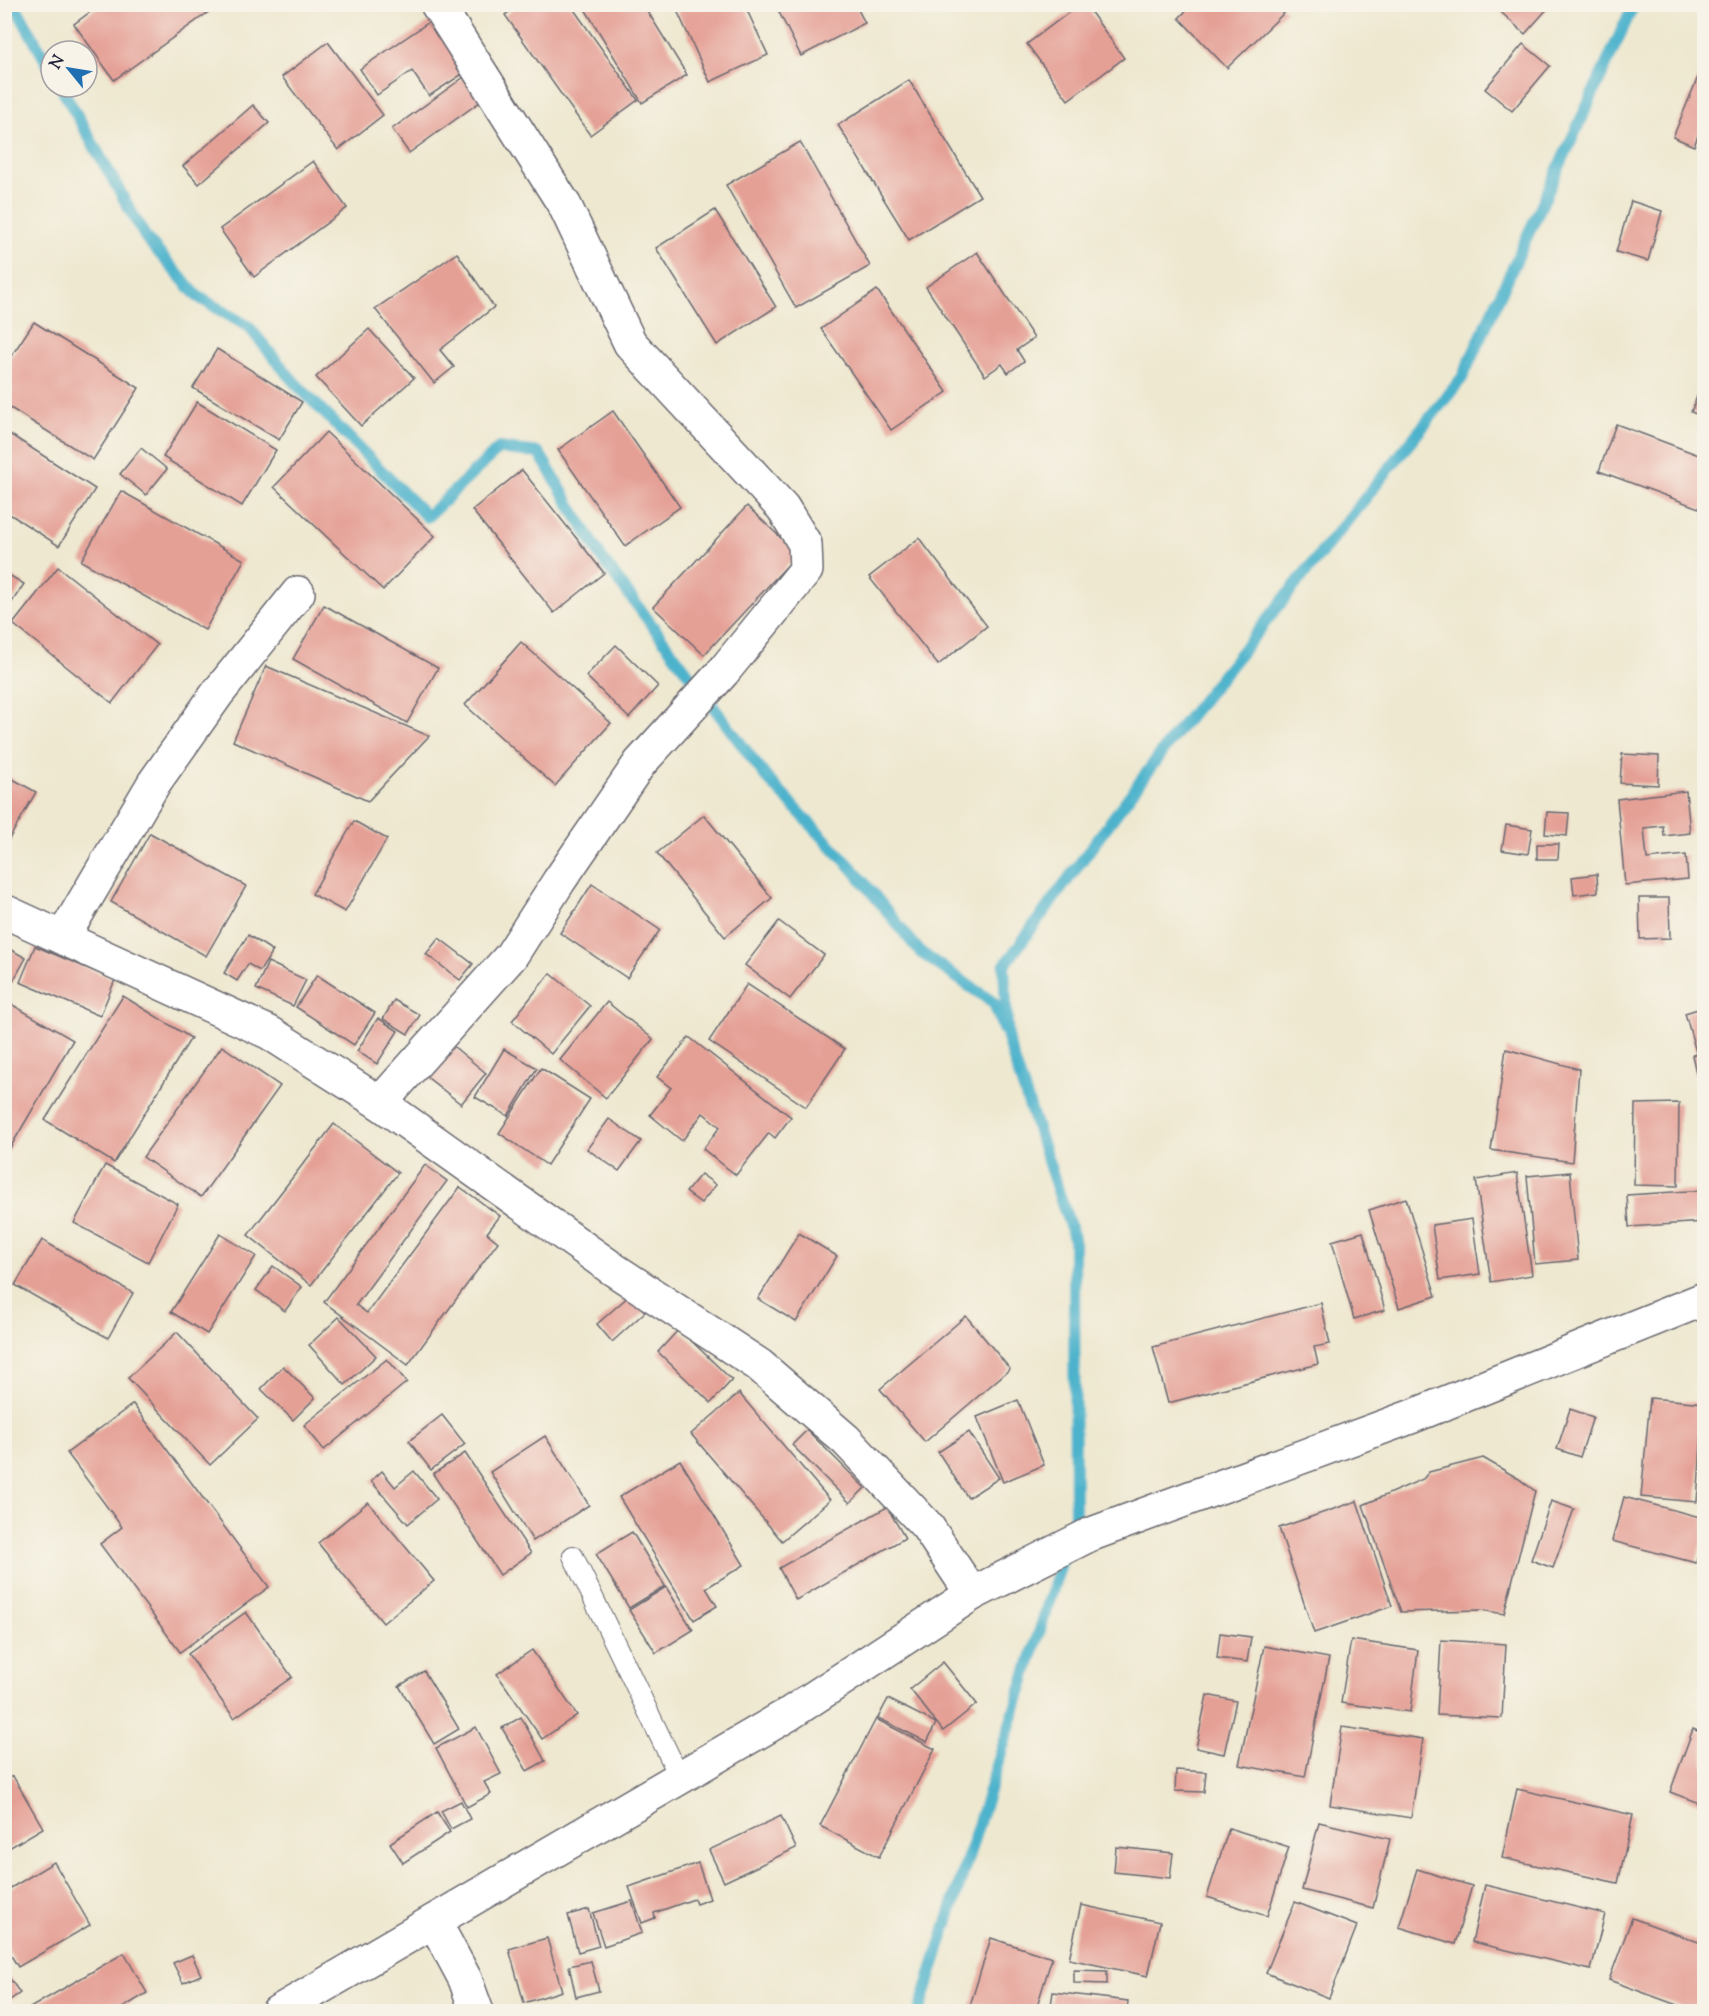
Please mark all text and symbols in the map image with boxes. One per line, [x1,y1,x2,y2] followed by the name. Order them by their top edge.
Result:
[39,39,99,99] north arrow
[45,51,71,74] text: N

